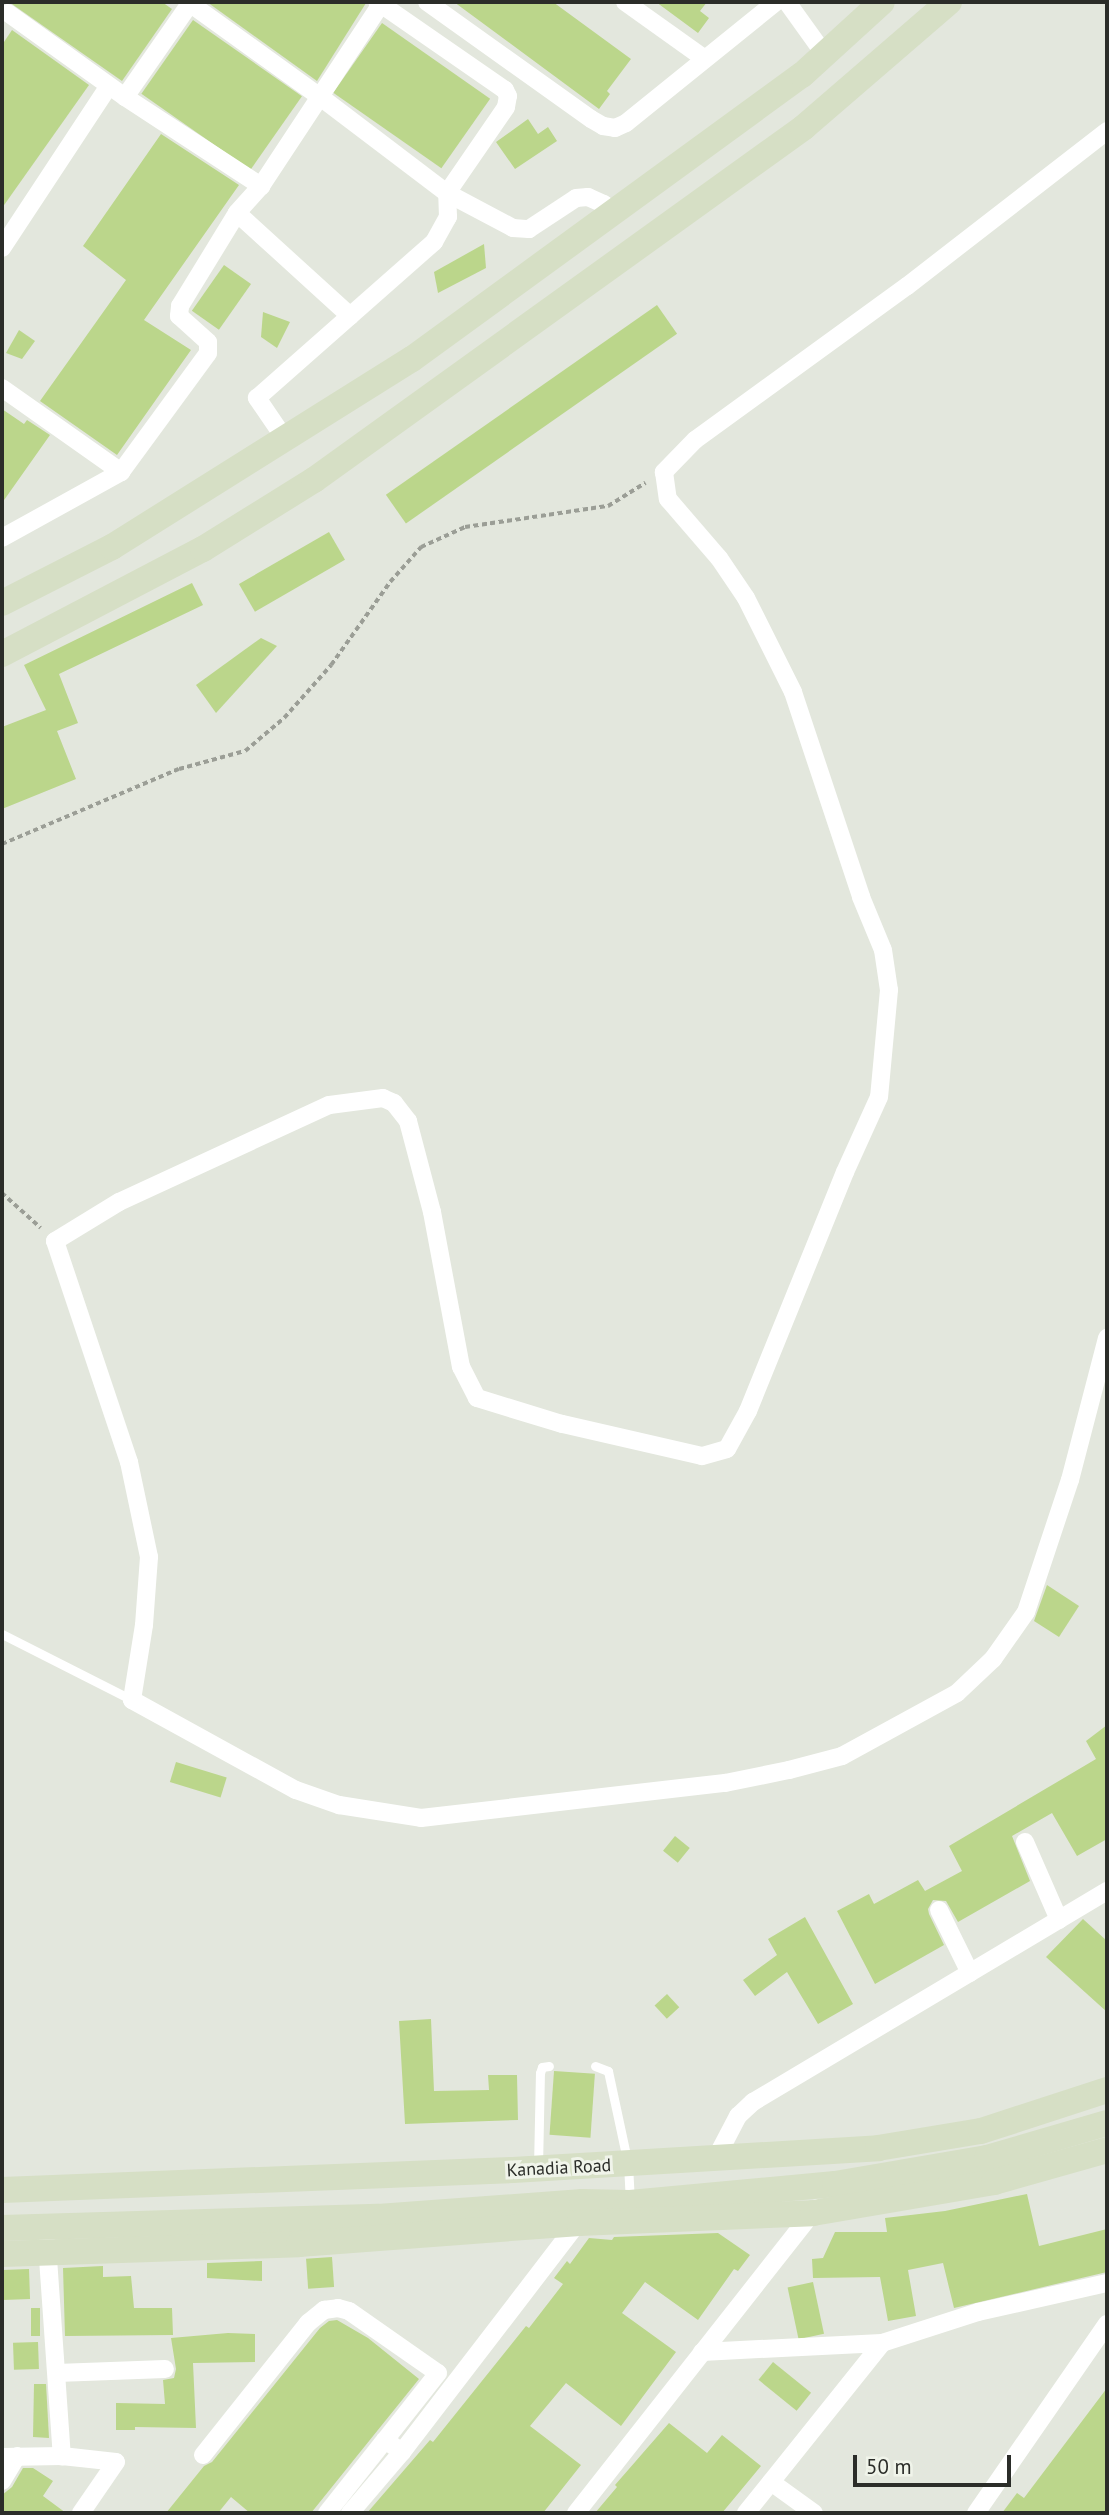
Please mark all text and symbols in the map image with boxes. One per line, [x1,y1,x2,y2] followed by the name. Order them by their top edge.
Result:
[506,2154,612,2182] street label: Kanadia Road
[857,2442,1014,2486] scale bar
[866,2453,912,2480] text: 50 m

